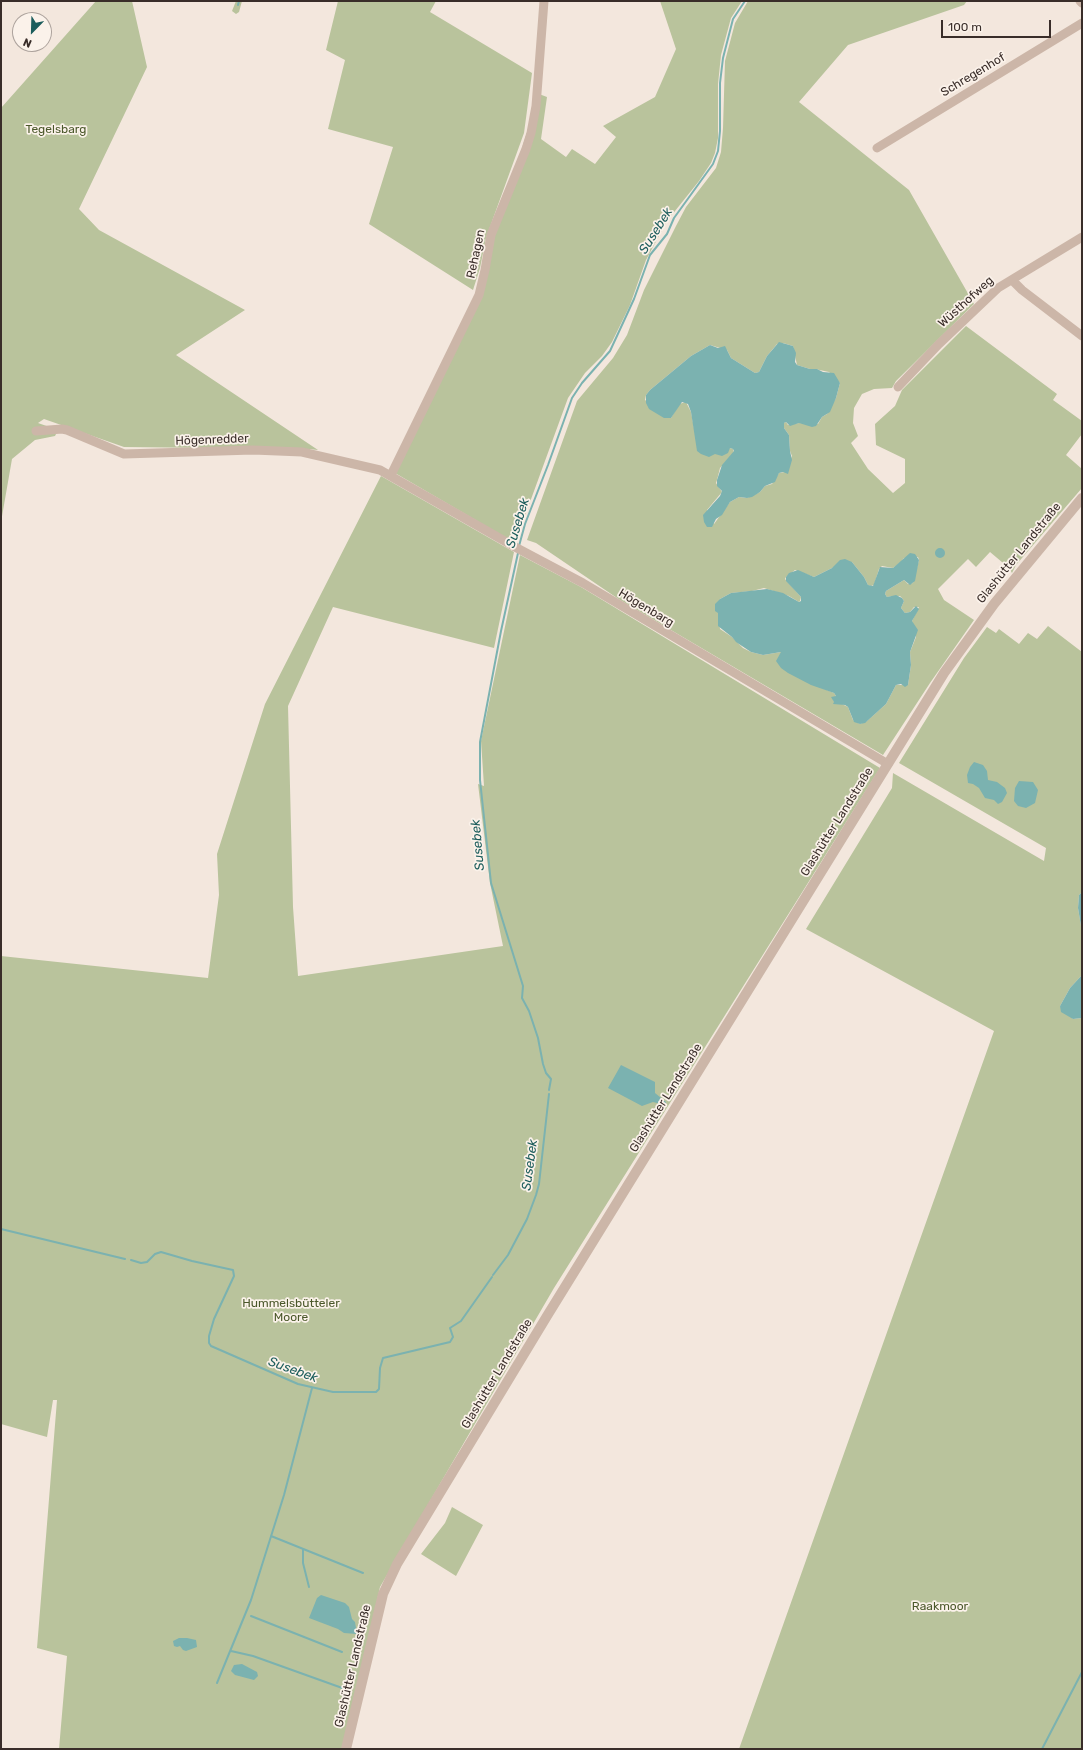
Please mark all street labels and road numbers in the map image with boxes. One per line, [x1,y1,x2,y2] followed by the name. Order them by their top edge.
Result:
[938,50,1008,100] street label: Schregenhof
[464,228,488,280] street label: Rehagen
[935,273,997,331] street label: Wüsthofweg
[175,432,249,448] street label: Högenredder
[974,500,1064,606] street label: Glashütter Landstraße
[616,586,676,630] street label: Högenbarg
[798,765,876,879] street label: Glashütter Landstraße
[627,1041,705,1155] street label: Glashütter Landstraße
[459,1317,535,1431] street label: Glashütter Landstraße
[332,1603,374,1729] street label: Glashütter Landstraße

